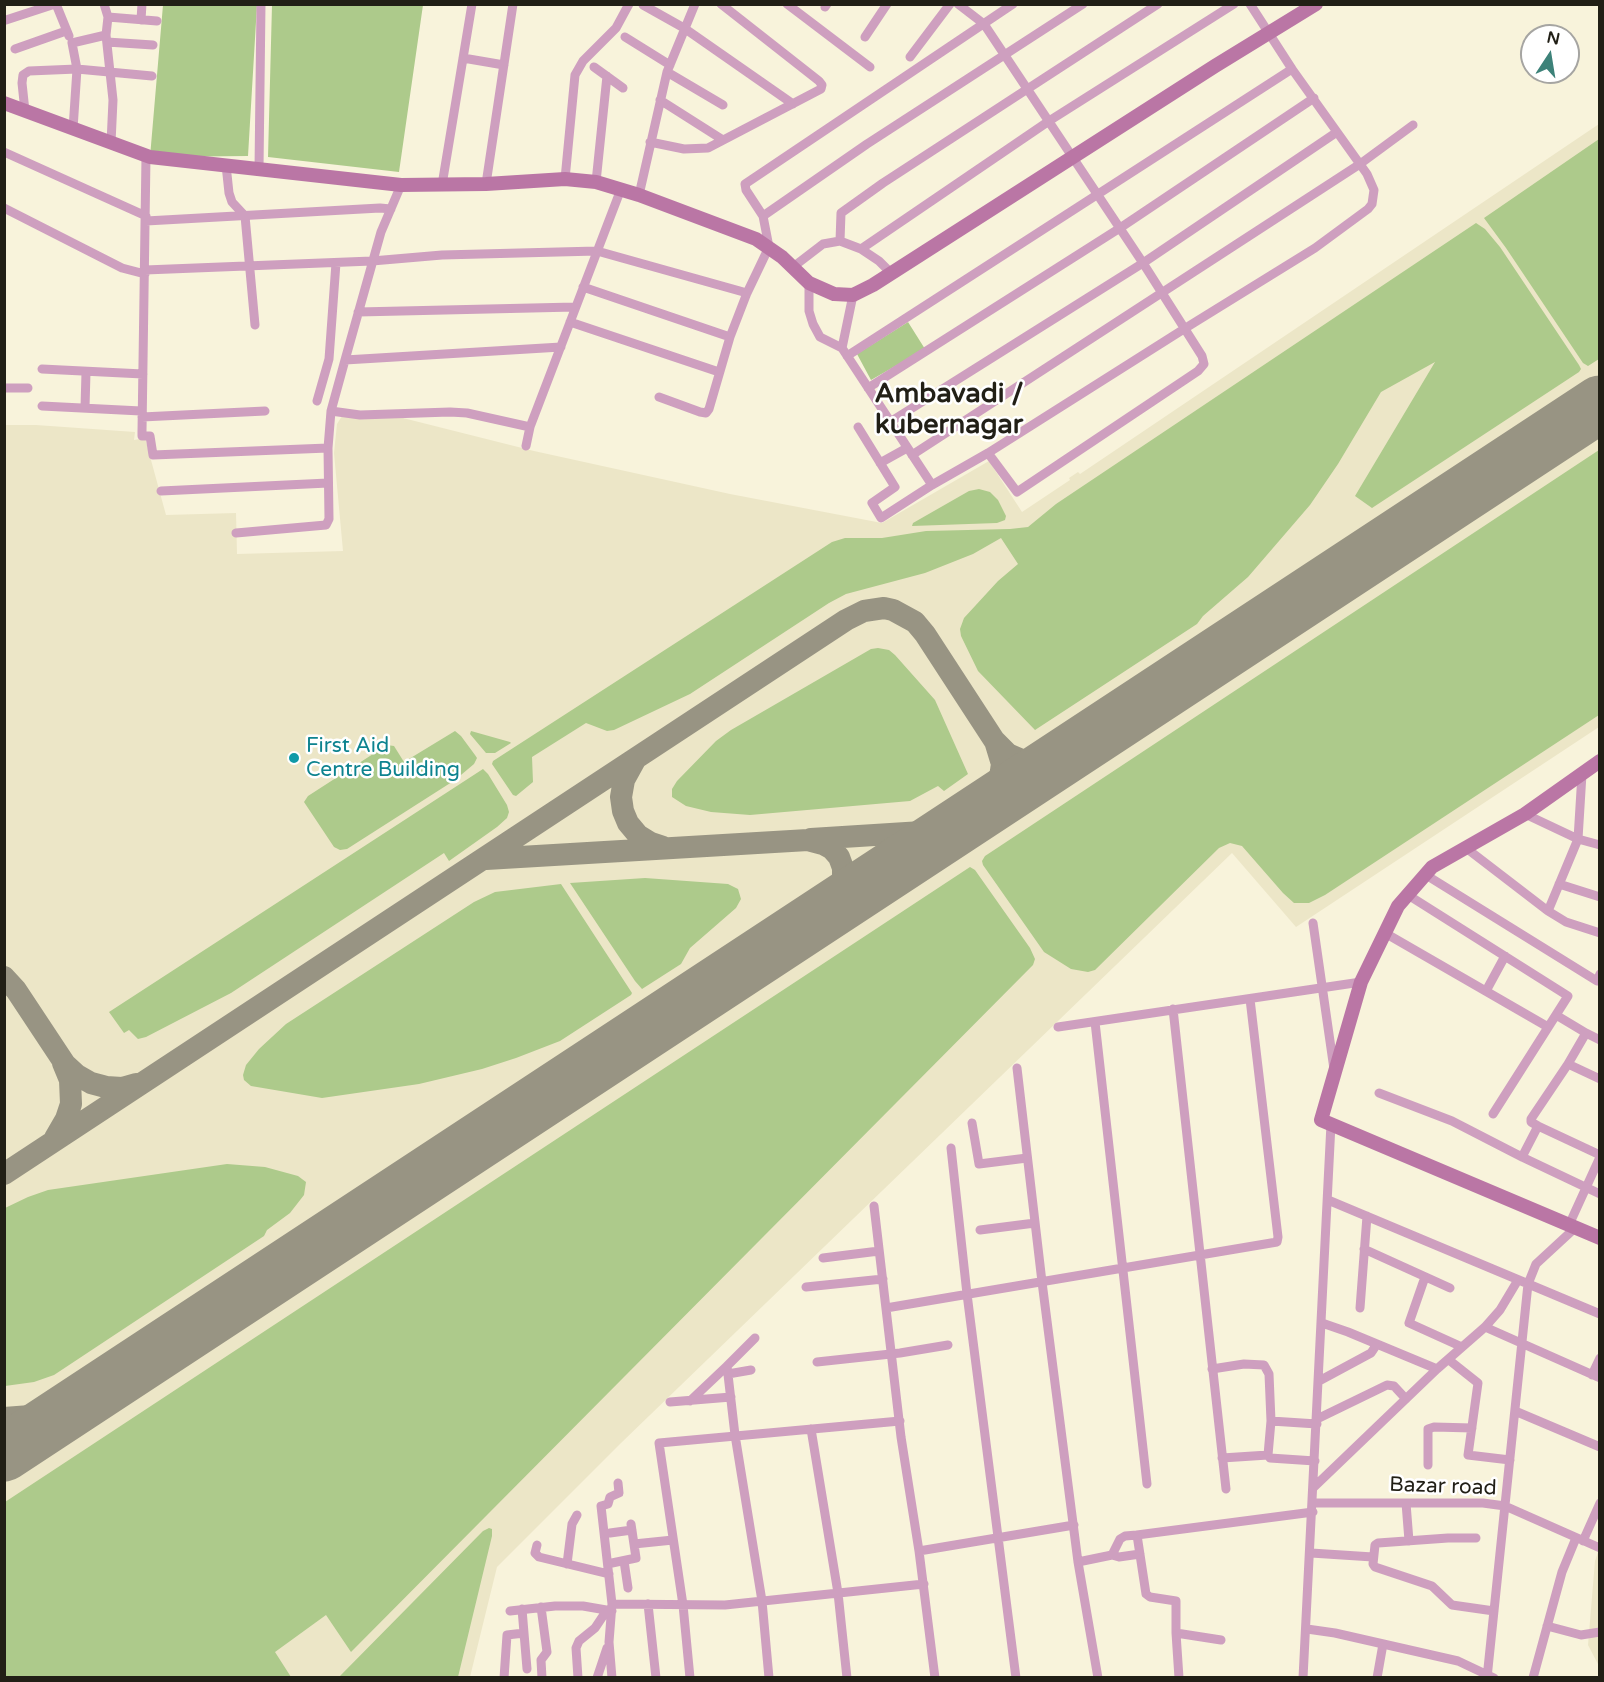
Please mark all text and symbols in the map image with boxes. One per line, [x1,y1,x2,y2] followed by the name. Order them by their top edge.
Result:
[1520,24,1580,84] north arrow
[1545,27,1562,49] text: N
[875,379,1023,442] district label: Ambavadi / kubernagar
[306,733,460,783] place label: First Aid Centre Building
[287,751,301,765] marker: First Aid Centre Building
[1389,1473,1497,1501] street label: Bazar road

